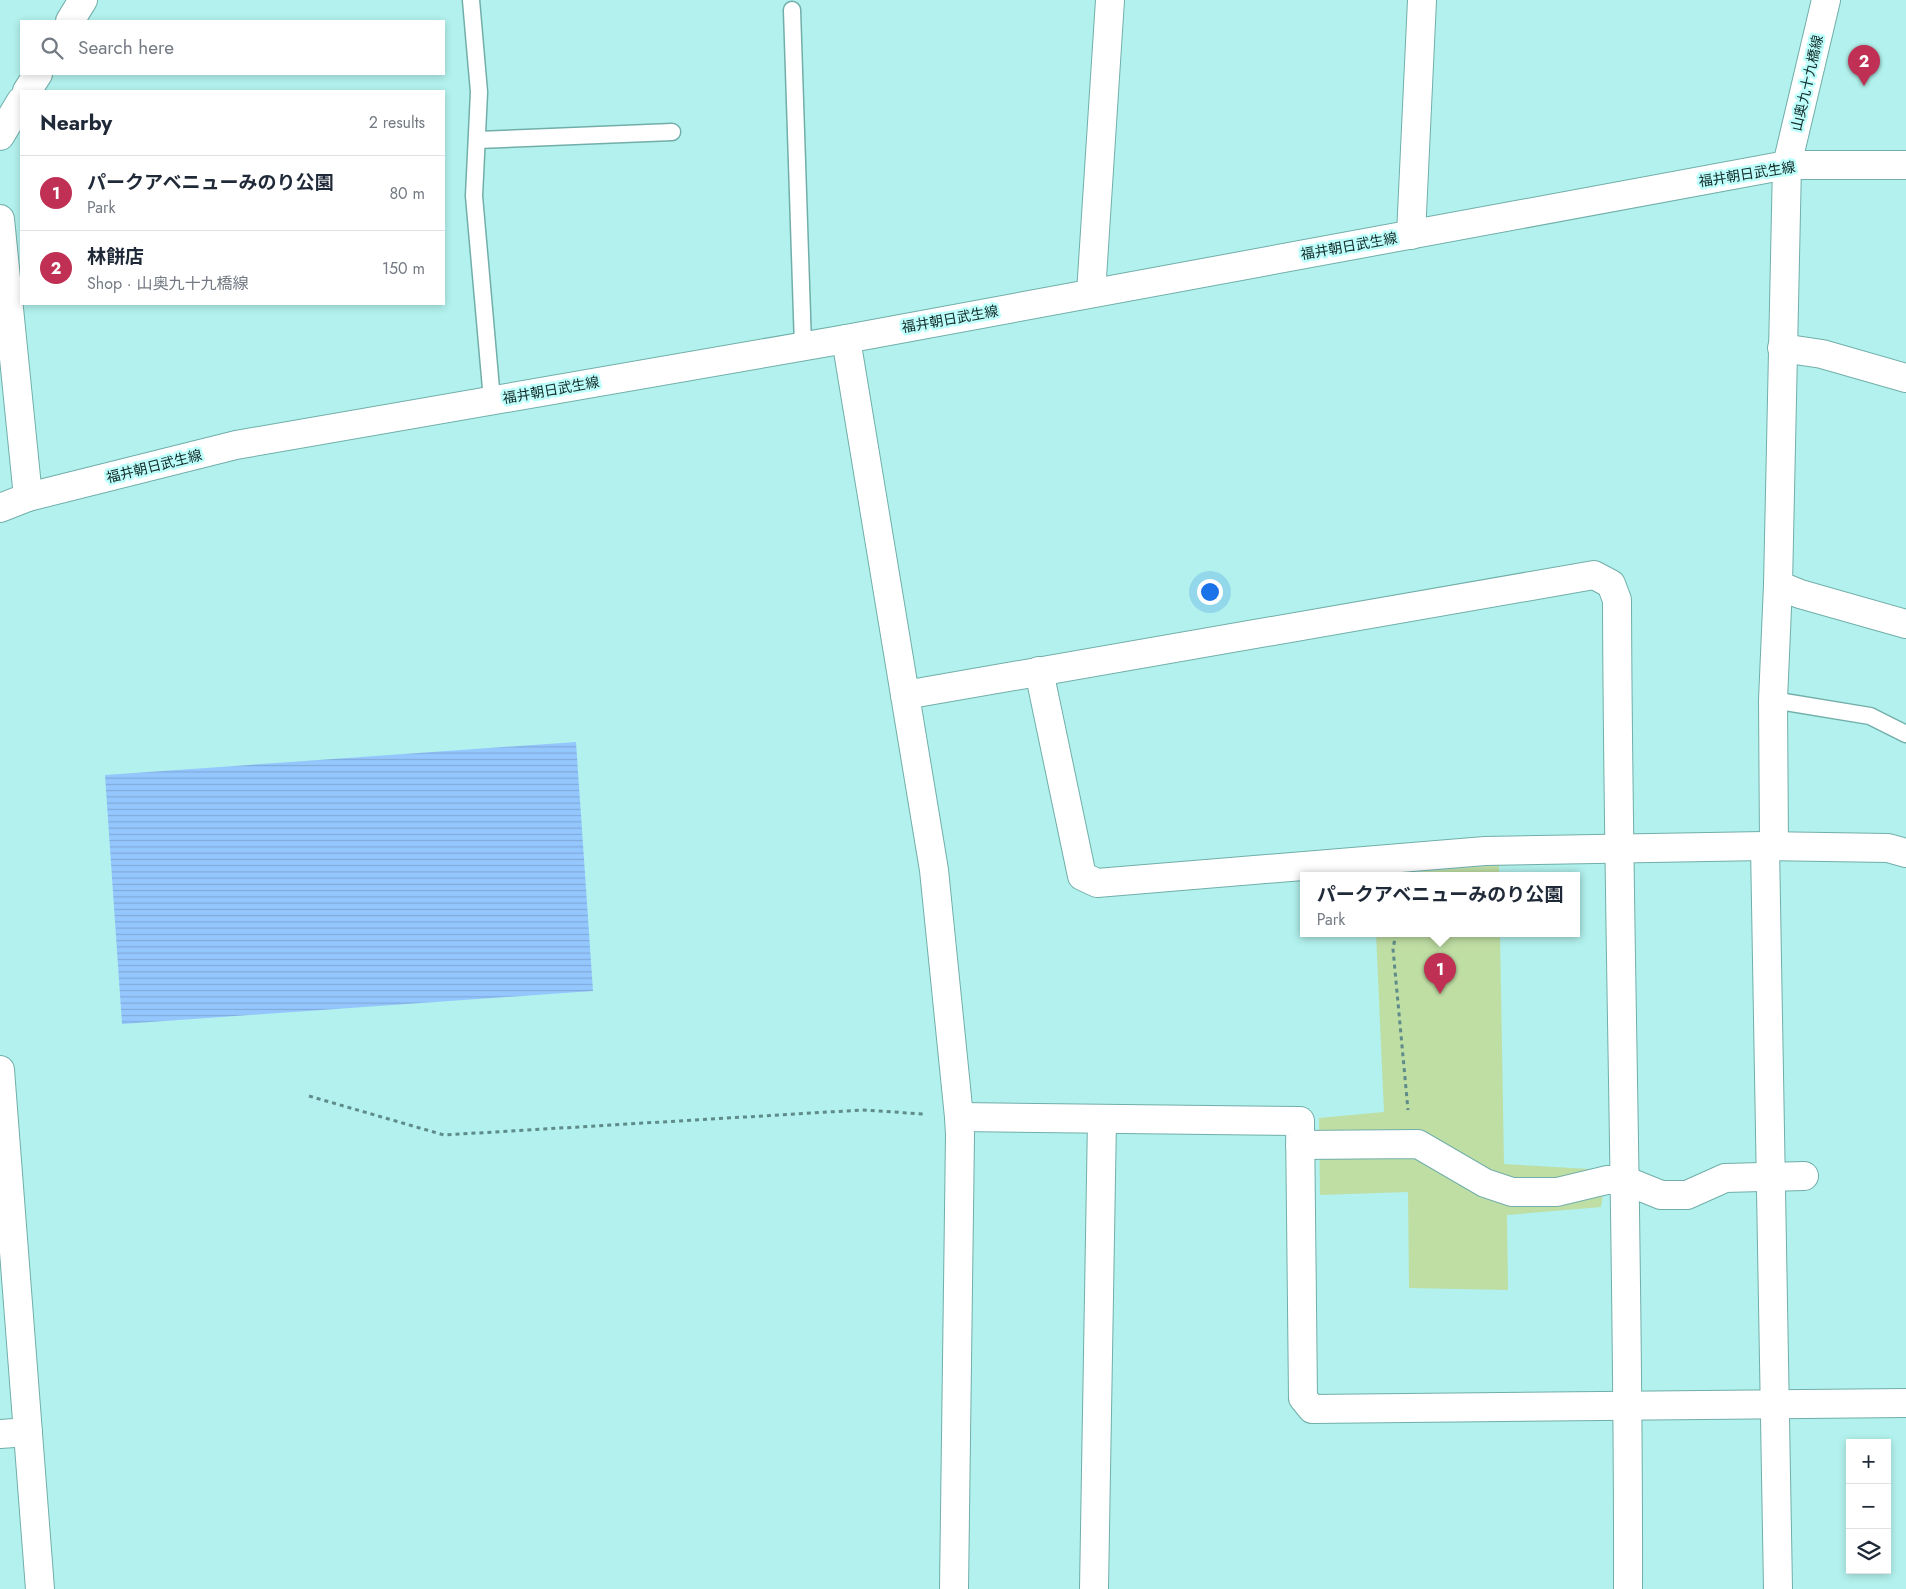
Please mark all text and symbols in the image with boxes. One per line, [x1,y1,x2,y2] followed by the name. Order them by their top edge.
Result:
[20,20,445,75] search box
[1786,33,1828,133] street label: 山奥九十九橋線
[38,34,66,62] icon: search
[78,34,174,61] text: Search here
[1848,45,1880,86] pin: 2
[40,108,112,138] text: Nearby
[369,111,425,134] text: 2 results
[1697,156,1797,192] street label: 福井朝日武生線
[87,169,334,196] text: パークアベニューみのり公園
[52,182,60,205] text: 1
[389,182,425,205] text: 80 m
[87,196,116,219] text: Park
[1299,228,1399,264] street label: 福井朝日武生線
[87,243,144,270] text: 林餅店
[51,257,61,280] text: 2
[382,257,425,280] text: 150 m
[87,272,248,295] text: Shop · 山奥九十九橋線
[900,301,1000,337] street label: 福井朝日武生線
[501,372,601,408] street label: 福井朝日武生線
[104,444,204,488] street label: 福井朝日武生線
[1197,579,1223,605] your location
[1300,872,1580,937] popup
[1317,881,1563,908] text: パークアベニューみのり公園
[1317,908,1345,931] text: Park
[1424,953,1456,994] pin: 1
[1846,1439,1891,1574] map controls
[1846,1439,1891,1484] button: +
[1846,1484,1891,1529] button: −
[1846,1529,1891,1574] button: layers

